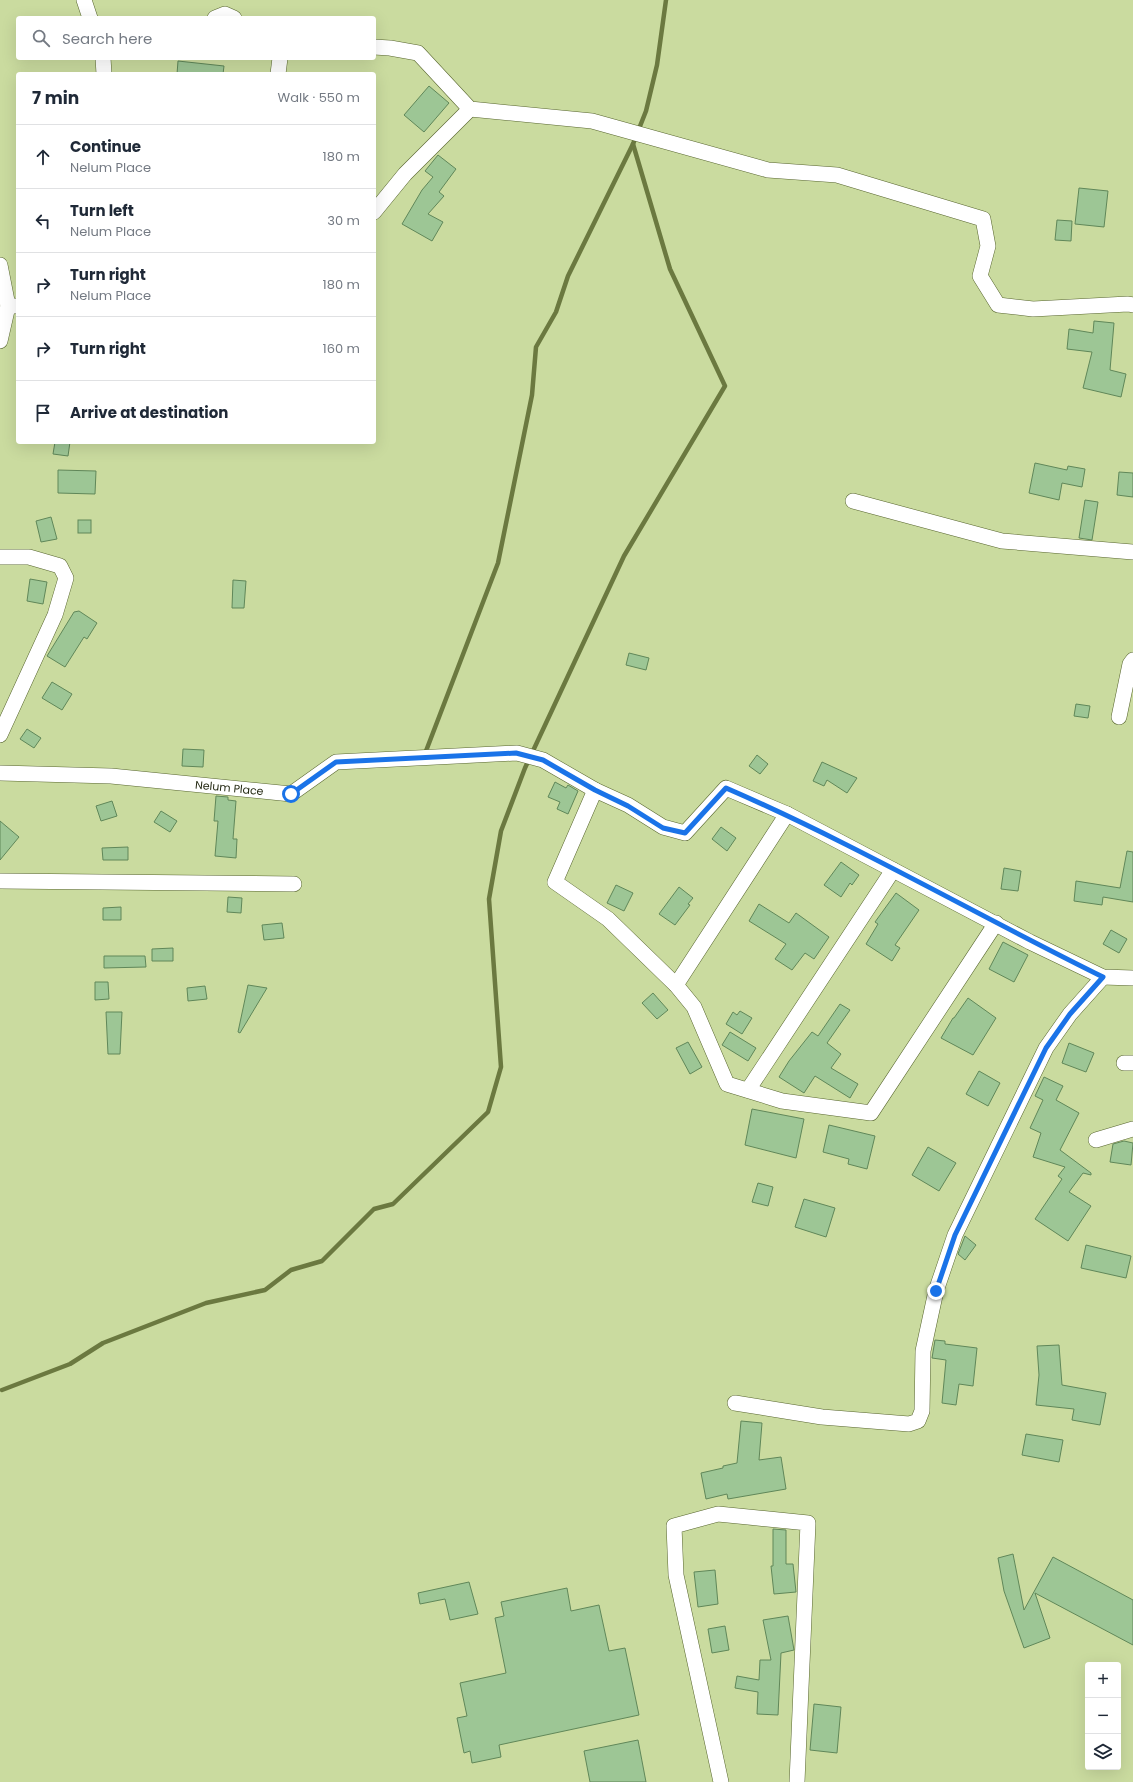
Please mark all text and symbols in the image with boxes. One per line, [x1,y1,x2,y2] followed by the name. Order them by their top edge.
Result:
[16,16,376,60] search box
[30,27,52,49] icon: search
[62,28,152,49] text: Search here
[32,86,79,110] text: 7 min
[278,88,360,107] text: Walk · 550 m
[70,136,141,157] text: Continue
[32,146,54,168] icon: ahead
[323,147,360,166] text: 180 m
[70,158,151,177] text: Nelum Place
[70,200,134,221] text: Turn left
[32,210,54,232] icon: left
[327,211,360,230] text: 30 m
[70,222,151,241] text: Nelum Place
[70,264,146,285] text: Turn right
[32,274,54,296] icon: right
[323,275,360,294] text: 180 m
[70,286,151,305] text: Nelum Place
[32,338,54,360] icon: right
[70,338,146,359] text: Turn right
[323,339,360,358] text: 160 m
[32,402,54,424] icon: arrive
[70,402,228,423] text: Arrive at destination
[194,776,264,799] street label: Nelum Place
[282,785,300,803] route start
[927,1282,945,1300] route end
[1085,1662,1121,1770] map controls
[1085,1662,1121,1698] button: +
[1085,1698,1121,1734] button: −
[1085,1734,1121,1770] button: layers

